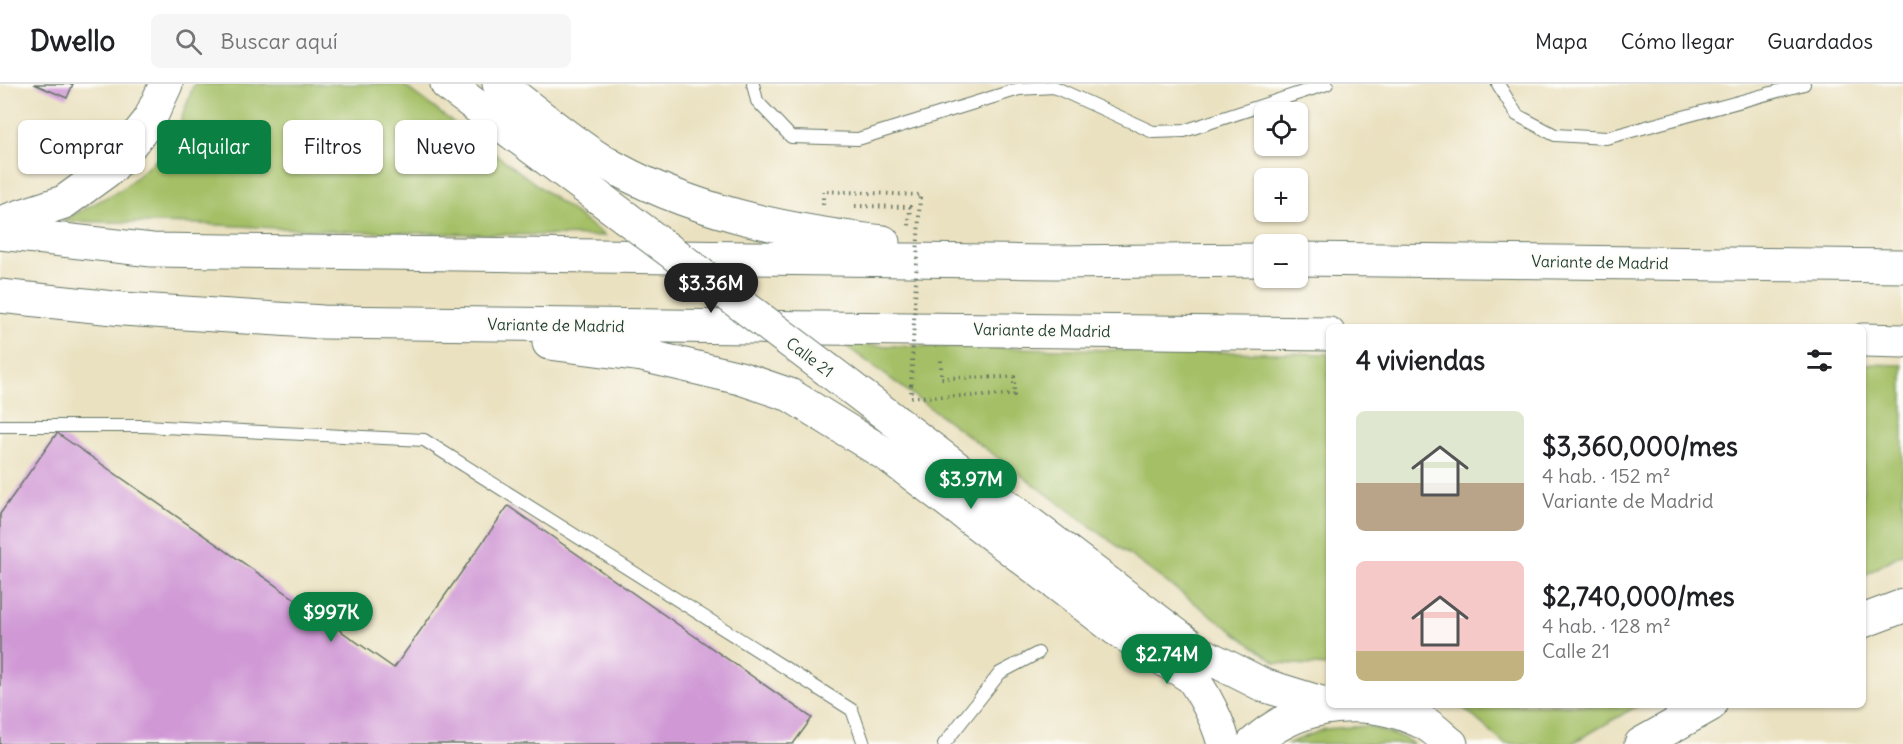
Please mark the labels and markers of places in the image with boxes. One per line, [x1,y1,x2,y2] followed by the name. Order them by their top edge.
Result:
[662,263,760,314] pin: $3.36M
[922,459,1020,510] pin: $3.97M
[289,592,373,643] pin: $997K
[1118,634,1216,685] pin: $2.74M

